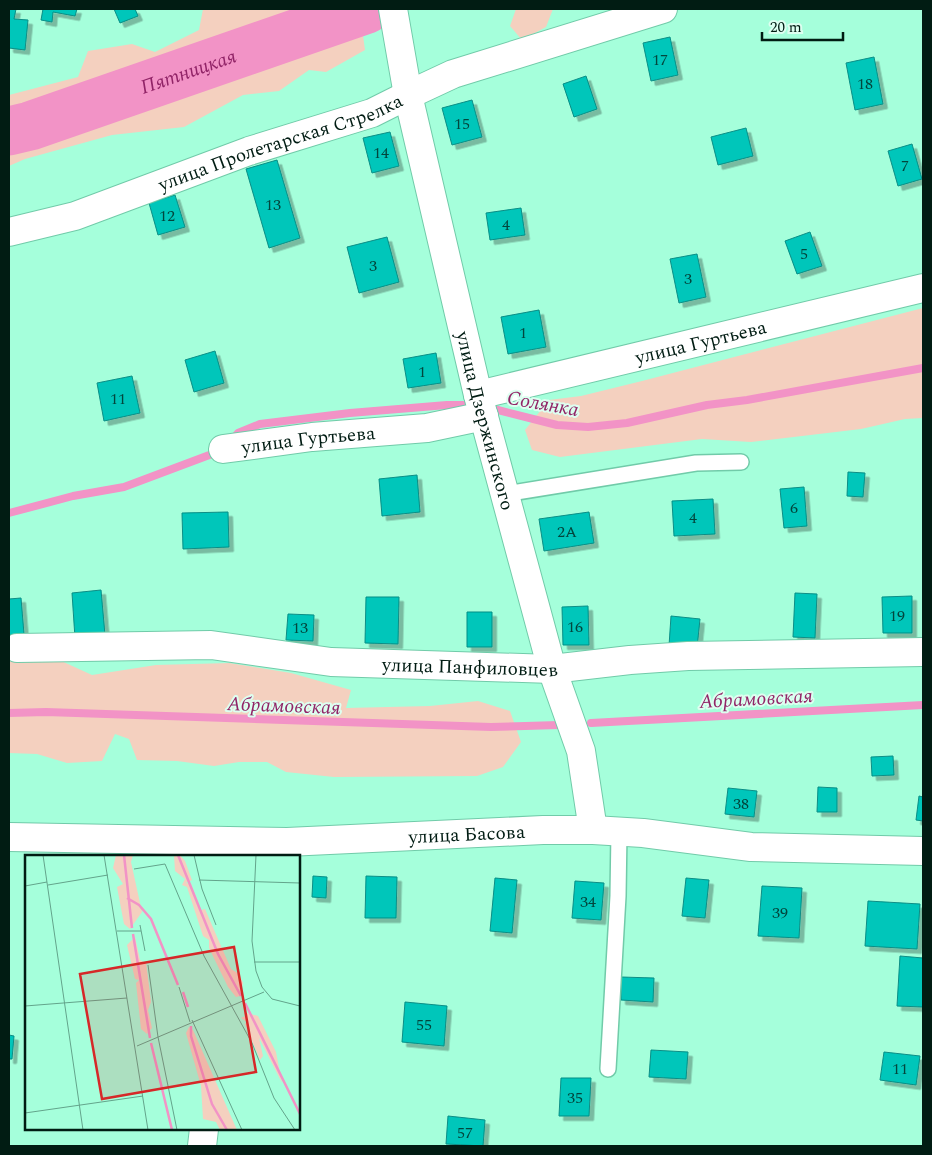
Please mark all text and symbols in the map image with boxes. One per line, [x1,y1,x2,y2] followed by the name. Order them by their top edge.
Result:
[762,10,843,42] scale bar
[770,16,802,39] text: 20 m
[136,41,241,103] water label: Пятницкая
[652,48,668,72] house number: 17
[857,72,873,96] house number: 18
[153,87,409,200] street label: улица Пролетарская Стрелка
[454,112,470,136] house number: 15
[373,141,389,165] house number: 14
[901,154,909,178] house number: 7
[265,193,281,217] house number: 13
[159,204,175,228] house number: 12
[502,213,510,237] house number: 4
[800,242,808,266] house number: 5
[369,254,377,278] house number: 3
[684,267,692,291] house number: 3
[631,313,770,373] street label: улица Гуртьева
[519,321,527,345] house number: 1
[447,327,521,514] street label: улица Дзержинского
[418,360,426,384] house number: 1
[505,383,581,425] water label: Солянка
[110,387,126,411] house number: 11
[239,419,377,462] street label: улица Гуртьева
[790,496,798,520] house number: 6
[689,506,697,530] house number: 4
[557,520,577,544] house number: 2А
[889,604,905,628] house number: 19
[567,615,583,639] house number: 16
[292,616,308,640] house number: 13
[380,651,559,685] street label: улица Панфиловцев
[698,681,814,717] water label: Абрамовская
[226,689,342,723] water label: Абрамовская
[733,792,749,816] house number: 38
[407,818,527,852] street label: улица Басова
[25,855,300,1130] inset map
[580,890,596,914] house number: 34
[772,901,788,925] house number: 39
[416,1013,432,1037] house number: 55
[892,1057,908,1081] house number: 11
[567,1086,583,1110] house number: 35
[457,1121,473,1145] house number: 57

